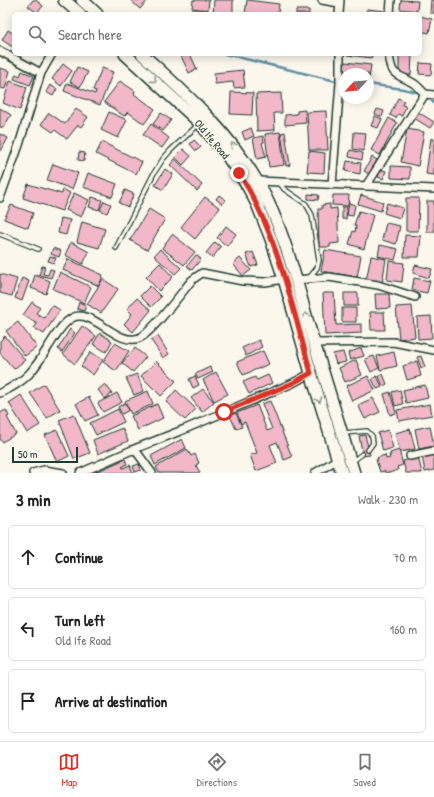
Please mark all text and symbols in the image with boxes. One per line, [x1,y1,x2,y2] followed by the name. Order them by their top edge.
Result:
[12,12,422,56] search box
[26,23,48,45] icon: search
[58,24,122,45] text: Search here
[338,68,374,104] north arrow
[149,75,156,82] one-way arrow
[191,116,233,162] street label: Old Ife Road
[231,143,238,150] one-way arrow
[230,164,248,182] route end
[302,312,311,319] one-way arrow
[315,396,323,403] one-way arrow
[215,403,233,421] route start
[12,445,78,464] scale bar
[18,447,38,461] text: 50 m
[16,488,51,511] text: 3 min
[358,490,418,508] text: Walk · 230 m
[17,546,39,568] icon: ahead
[55,547,103,568] text: Continue
[393,548,417,566] text: 70 m
[55,610,105,631] text: Turn left
[17,618,39,640] icon: left
[389,620,417,638] text: 160 m
[55,631,111,649] text: Old Ife Road
[17,690,39,712] icon: arrive
[55,691,167,712] text: Arrive at destination
[58,751,80,789] tab: Map
[197,751,237,789] tab: Directions
[353,751,376,789] tab: Saved

